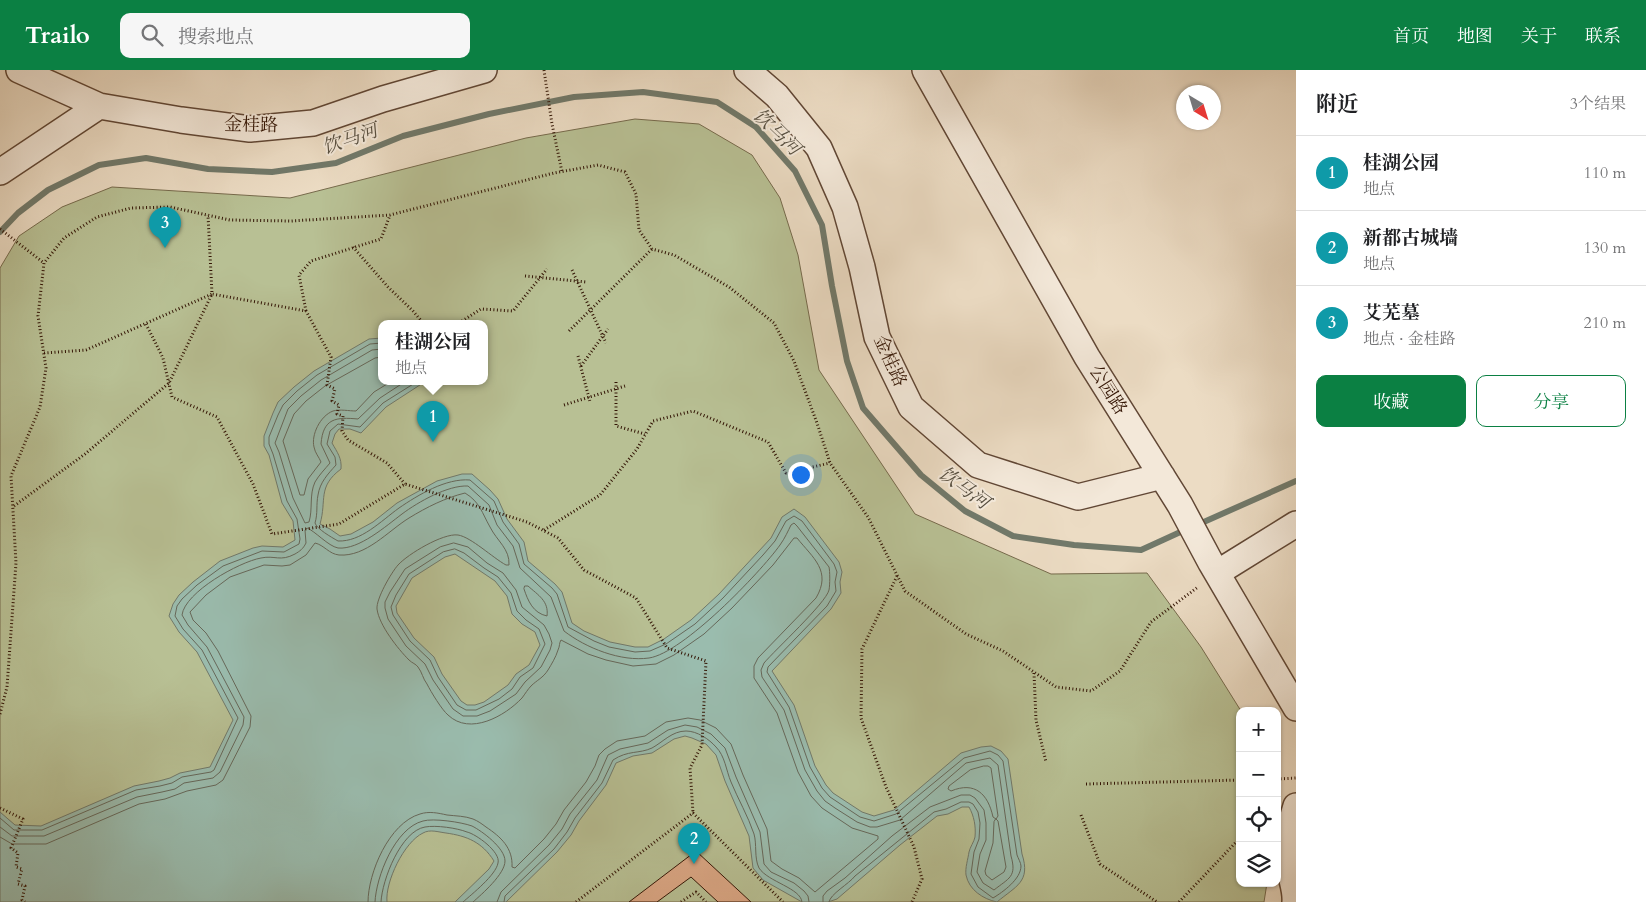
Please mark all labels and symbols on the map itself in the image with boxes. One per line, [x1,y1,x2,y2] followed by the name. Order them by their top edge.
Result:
[1176,85,1221,130] north arrow
[747,103,809,163] water label: 饮马河
[224,112,278,138] street label: 金桂路
[319,116,384,161] water label: 饮马河
[149,207,181,248] pin: 3
[868,331,912,391] street label: 金桂路
[1083,360,1133,420] street label: 公园路
[417,401,449,442] pin: 1
[933,461,997,517] water label: 饮马河
[788,462,814,488] your location
[678,823,710,864] pin: 2

